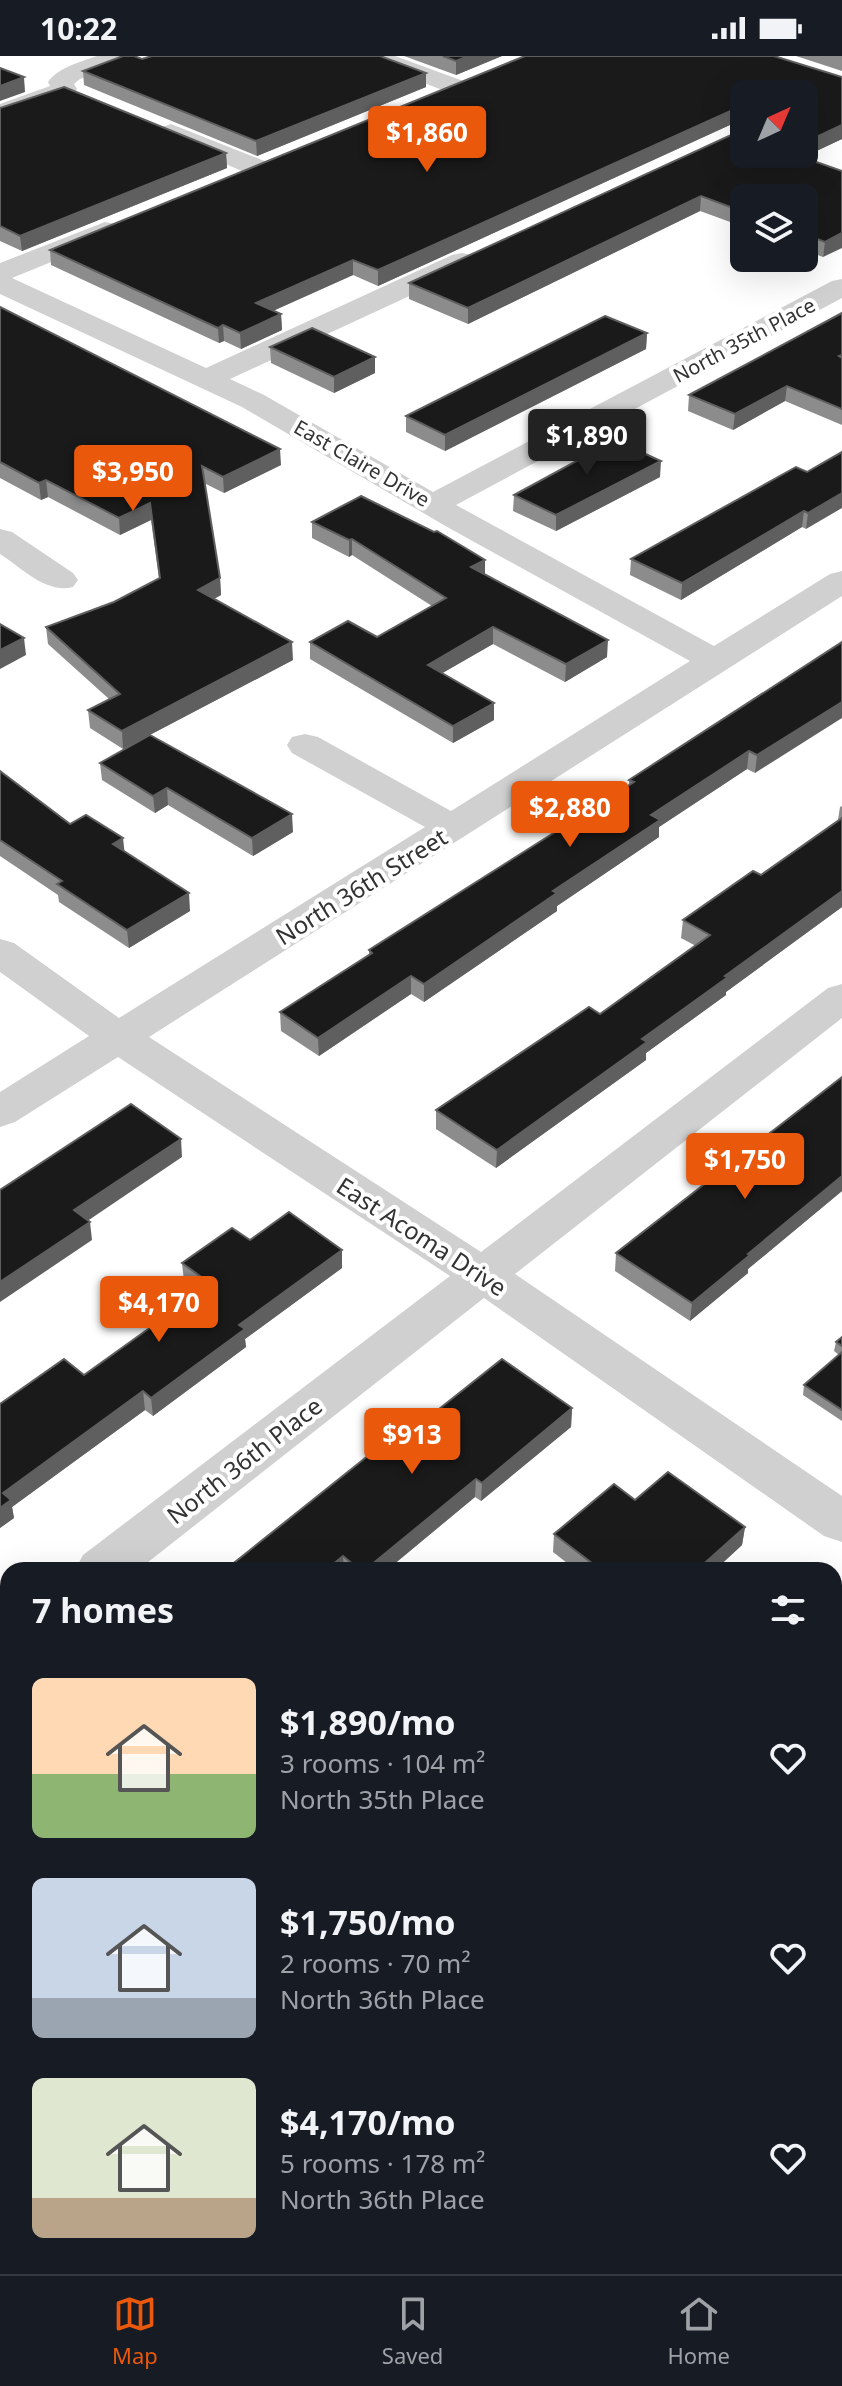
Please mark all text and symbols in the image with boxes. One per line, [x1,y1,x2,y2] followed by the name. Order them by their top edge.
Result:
[40,8,117,49] text: 10:22
[730,80,818,168] north arrow
[730,80,818,272] map controls
[362,106,492,174] pin: $1,860
[386,114,468,150] text: $1,860
[730,184,818,272] button: layers
[668,291,820,389] street label: North 35th Place
[522,409,652,477] pin: $1,890
[289,413,435,513] street label: East Claire Drive
[546,417,628,453] text: $1,890
[68,445,198,513] pin: $3,950
[92,453,174,489] text: $3,950
[505,781,635,849] pin: $2,880
[529,789,611,825] text: $2,880
[269,820,453,952] street label: North 36th Street
[680,1133,810,1201] pin: $1,750
[704,1141,786,1177] text: $1,750
[331,1169,513,1303] street label: East Acoma Drive
[94,1276,224,1344] pin: $4,170
[118,1284,200,1320] text: $4,170
[159,1389,329,1531] street label: North 36th Place
[365,1408,459,1476] pin: $913
[382,1416,442,1452] text: $913
[32,1587,174,1633] text: 7 homes
[766,1588,810,1632] icon: filters
[280,1699,455,1745] text: $1,890/mo
[96,1710,192,1806] icon: home
[766,1736,810,1780] icon: heart
[280,1745,485,1781] text: 3 rooms · 104 m²
[280,1781,485,1817] text: North 35th Place
[280,1899,455,1945] text: $1,750/mo
[96,1910,192,2006] icon: home
[766,1936,810,1980] icon: heart
[280,1945,470,1981] text: 2 rooms · 70 m²
[280,1981,485,2017] text: North 36th Place
[280,2099,455,2145] text: $4,170/mo
[96,2110,192,2206] icon: home
[766,2136,810,2180] icon: heart
[280,2145,485,2181] text: 5 rooms · 178 m²
[280,2181,485,2217] text: North 36th Place
[112,2292,158,2370] tab: Map
[382,2292,443,2370] tab: Saved
[667,2292,730,2370] tab: Home

